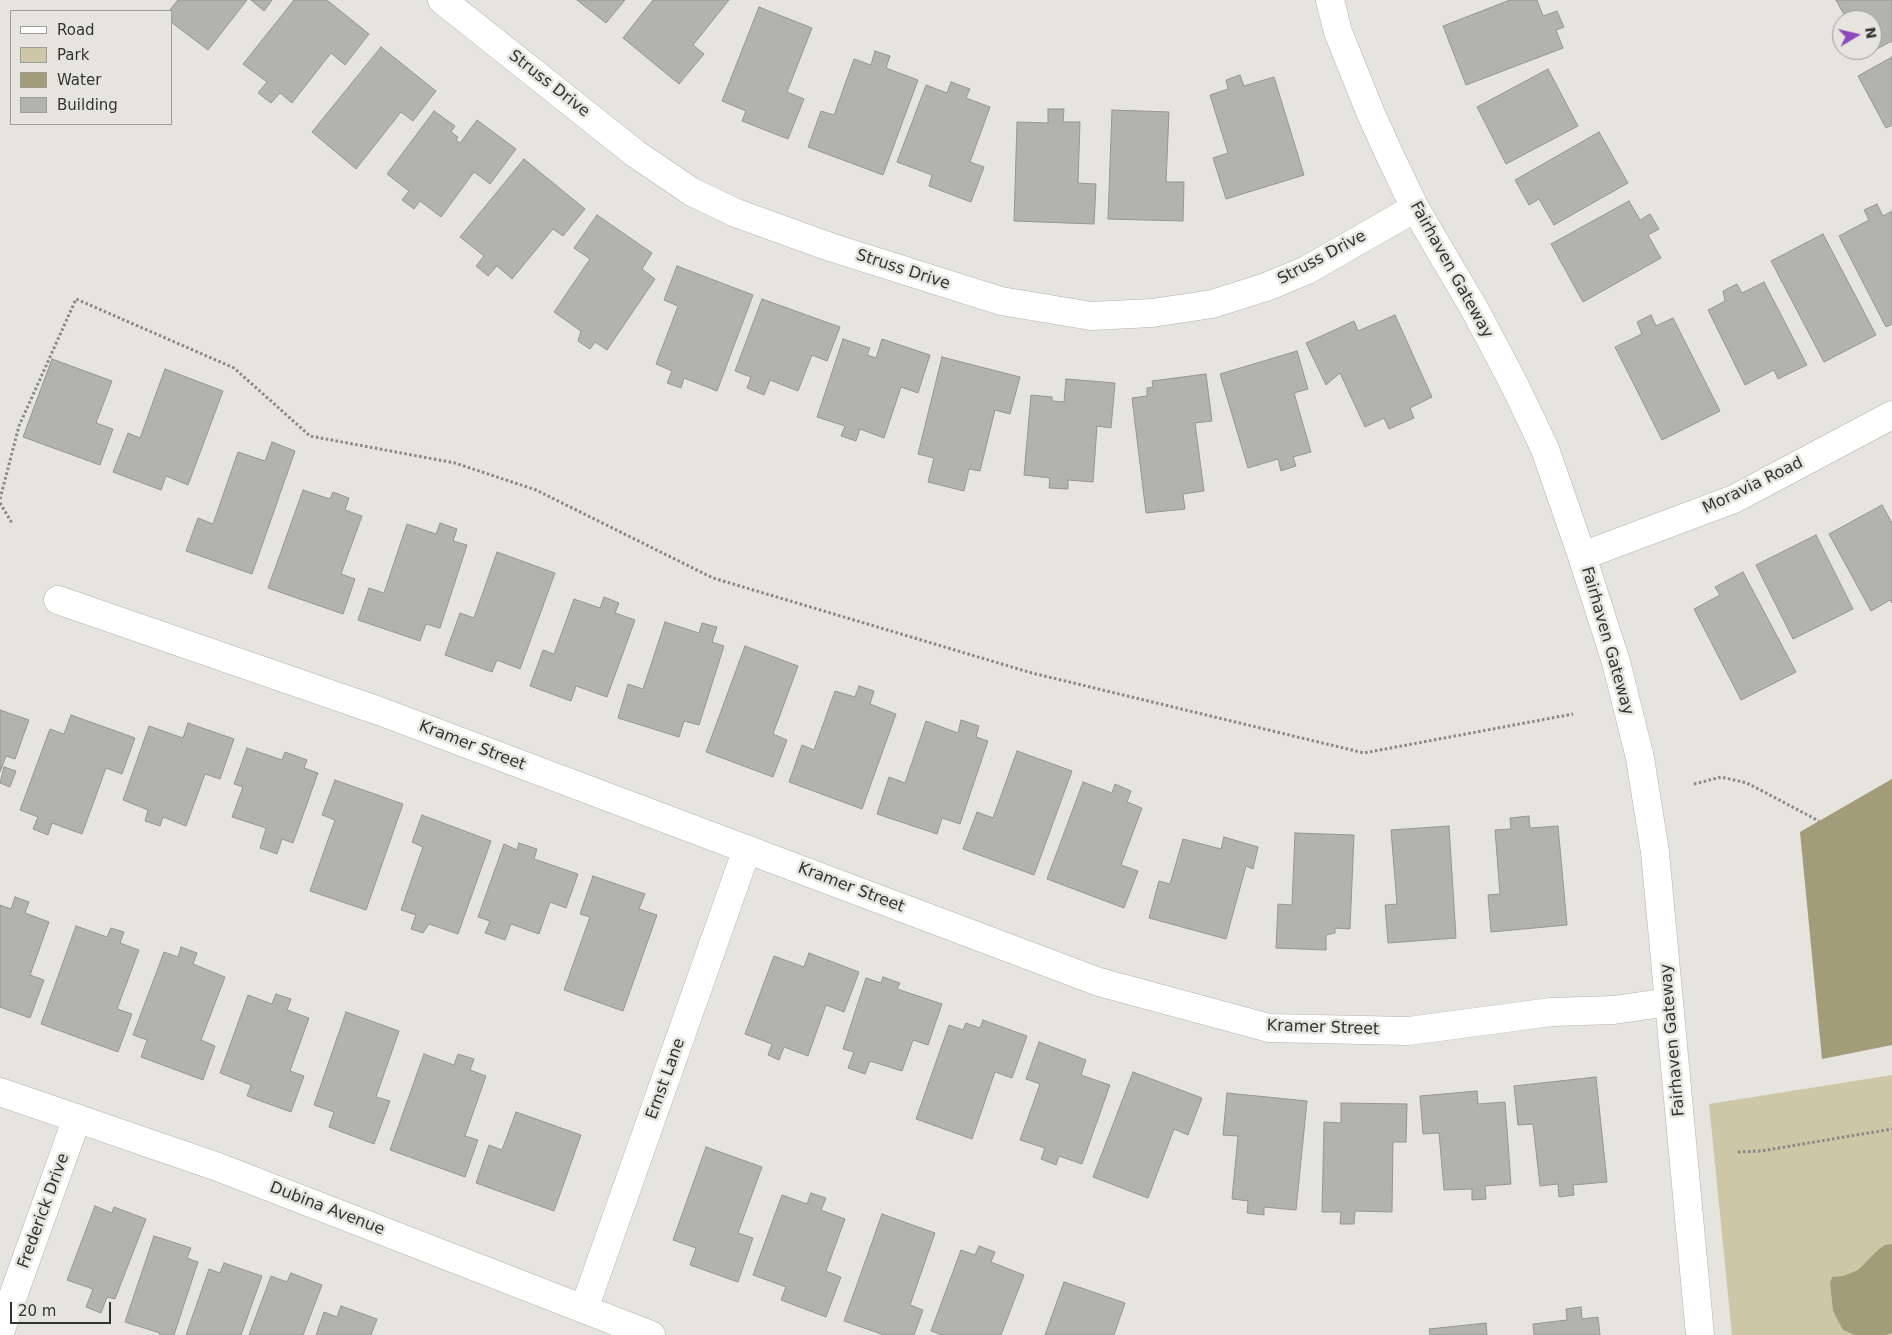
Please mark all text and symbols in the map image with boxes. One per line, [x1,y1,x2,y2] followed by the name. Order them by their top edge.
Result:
[10,10,172,125] legend
[1832,10,1882,60] north arrow
[57,21,95,39] text: Road
[1862,26,1880,40] text: N
[57,46,89,64] text: Park
[505,46,593,122] street label: Struss Drive
[57,71,101,89] text: Water
[57,96,118,114] text: Building
[1405,198,1497,342] street label: Fairhaven Gateway
[1274,227,1370,289] street label: Struss Drive
[854,246,952,294] street label: Struss Drive
[1700,453,1806,519] street label: Moravia Road
[1577,565,1637,717] street label: Fairhaven Gateway
[416,717,528,775] street label: Kramer Street
[795,859,907,917] street label: Kramer Street
[1657,963,1689,1117] street label: Fairhaven Gateway
[1266,1016,1380,1040] street label: Kramer Street
[642,1036,690,1122] street label: Ernst Lane
[14,1151,74,1271] street label: Frederick Drive
[267,1178,387,1240] street label: Dubina Avenue
[12,1292,114,1324] scale bar
[18,1302,56,1320] text: 20 m

